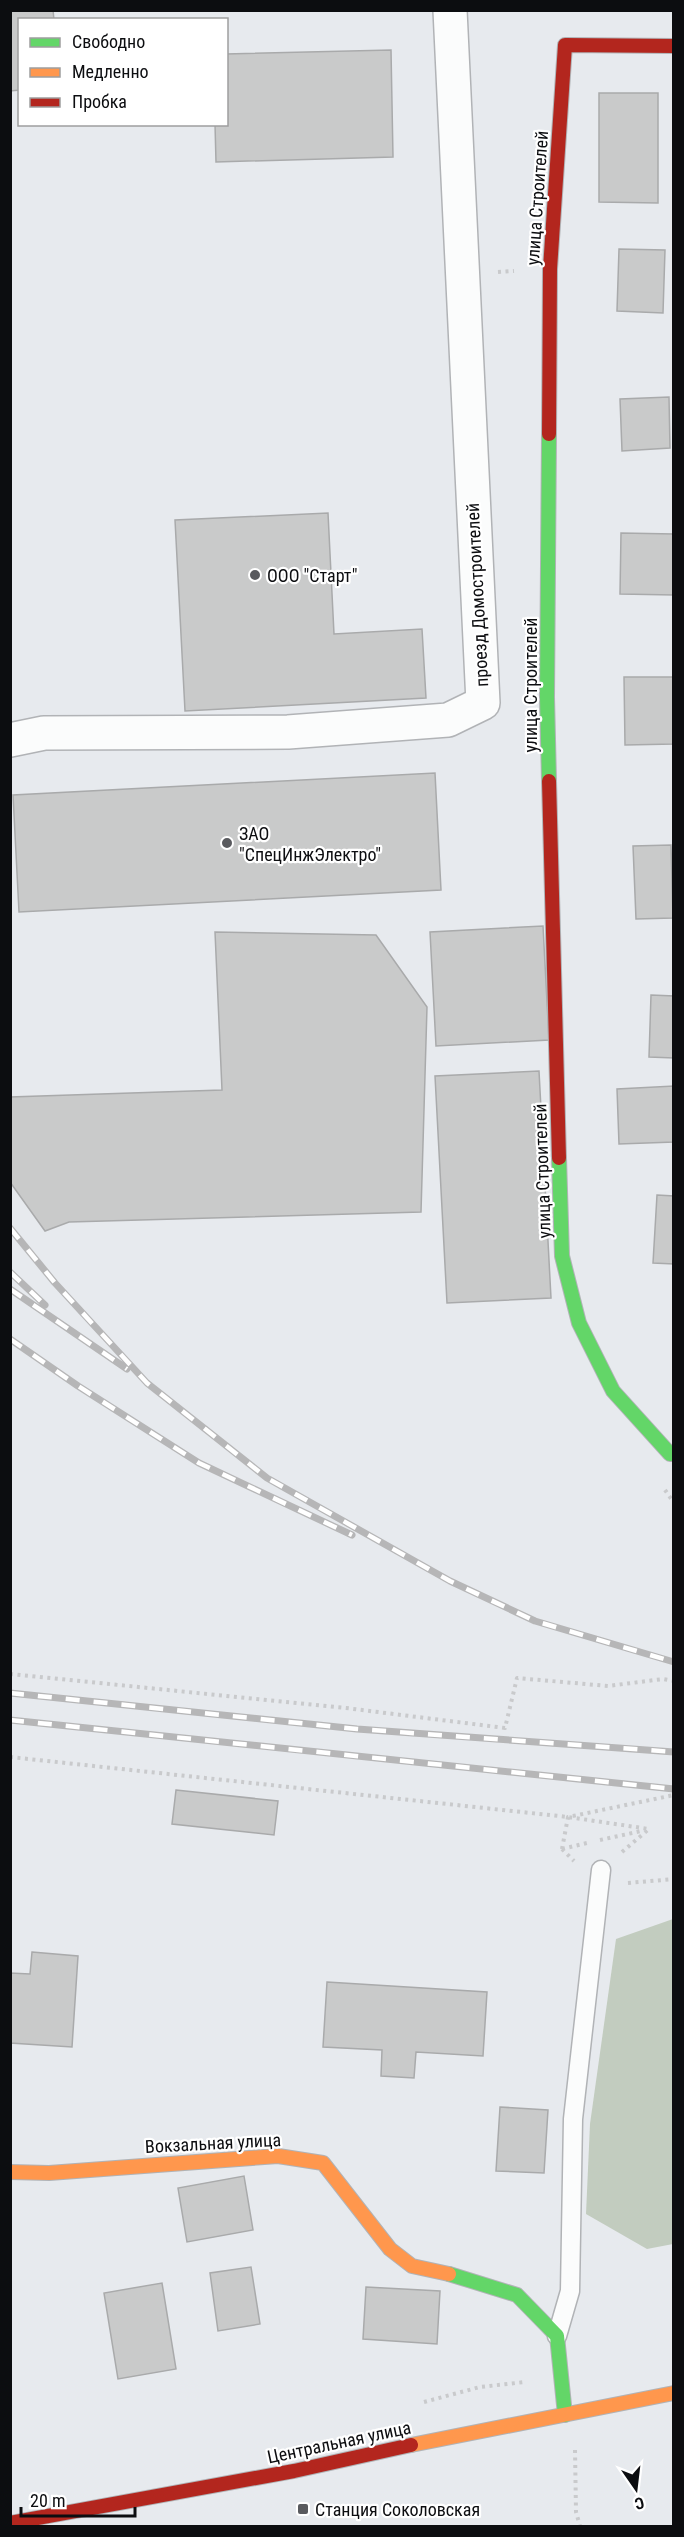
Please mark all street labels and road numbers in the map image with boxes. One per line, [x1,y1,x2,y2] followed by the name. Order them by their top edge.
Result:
[522,130,552,266] street label: улица Строителей
[462,502,492,688] street label: проезд Домостроителей
[520,618,541,752] street label: улица Строителей
[529,1103,555,1239] street label: улица Строителей
[144,2129,282,2157] street label: Вокзальная улица
[265,2417,413,2467] street label: Центральная улица

